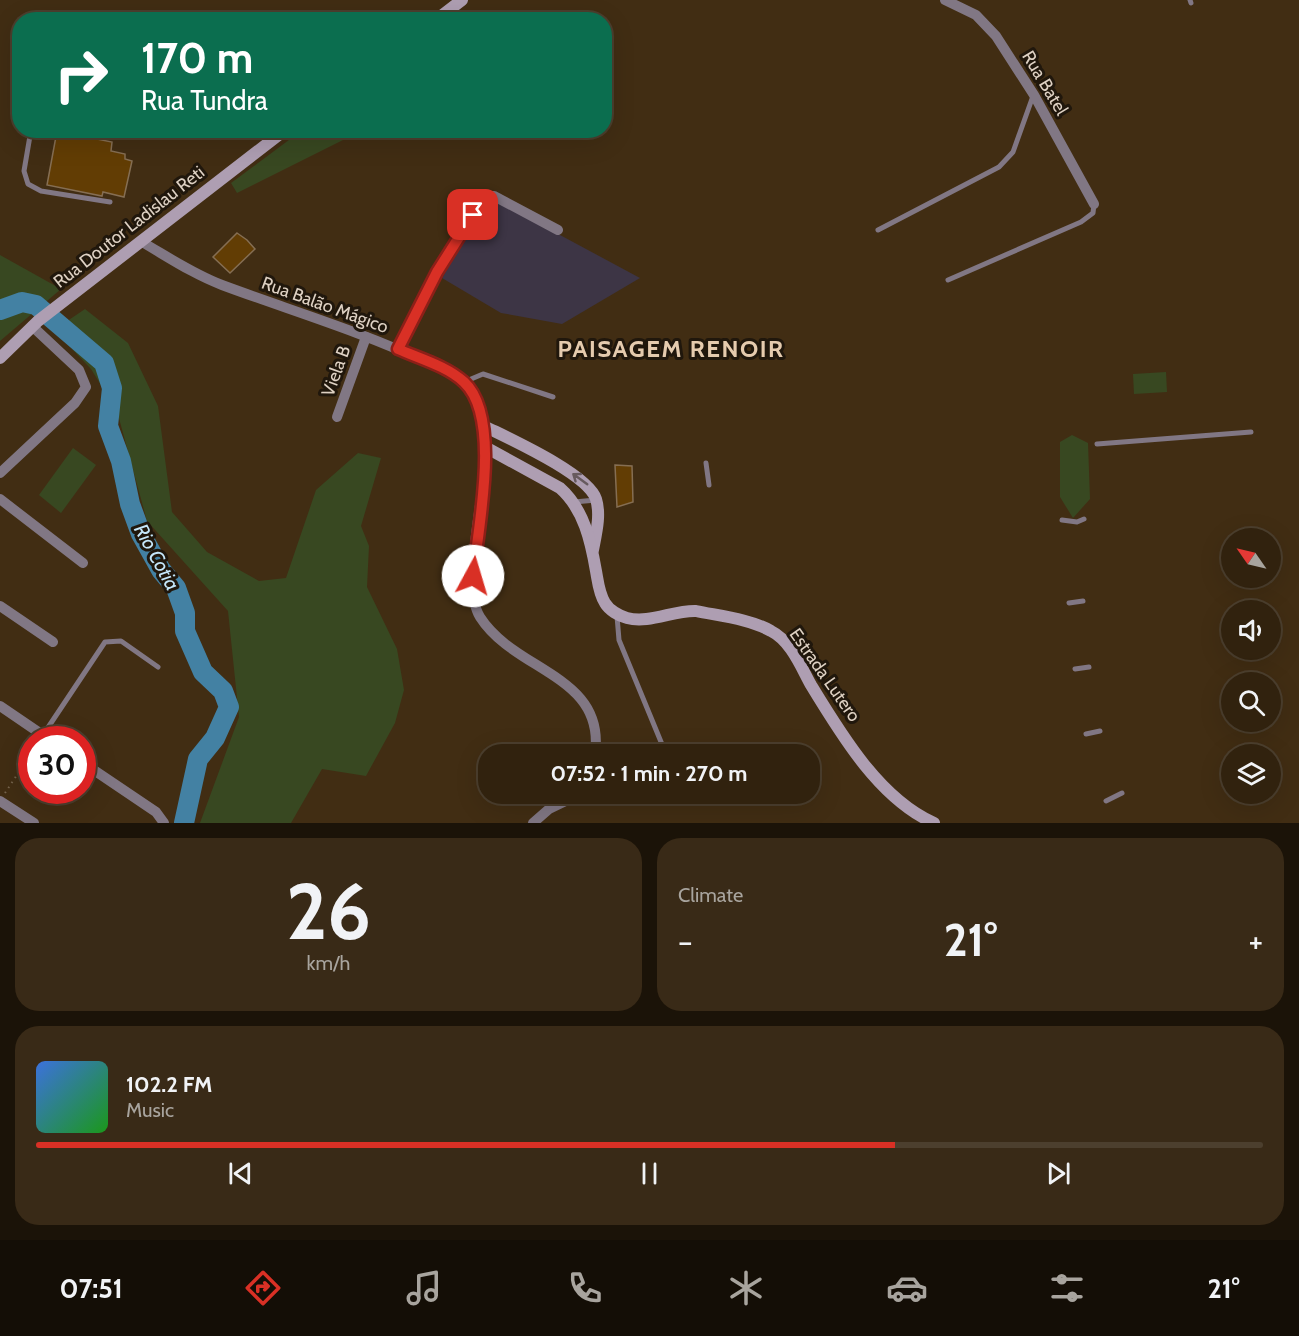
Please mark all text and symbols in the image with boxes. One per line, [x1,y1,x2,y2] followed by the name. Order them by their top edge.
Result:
[141,32,253,84] text: 170 m
[42,36,120,114] icon: right
[1017,47,1073,120] street label: Rua Batel
[141,84,268,117] text: Rua Tundra
[49,161,209,293] street label: Rua Doutor Ladislau Reti
[447,189,498,240] pin
[456,198,489,231] icon: arrive
[259,272,391,338] street label: Rua Balão Mágico
[558,334,784,363] district label: PAISAGEM RENOIR
[317,342,355,399] street label: Viela B
[572,473,588,485] one-way arrow
[129,520,185,594] water label: Rio Cotia
[1221,528,1281,588] north arrow
[1221,528,1281,804] map controls
[441,544,505,608] position arrow
[1221,600,1281,660] button: sound
[785,624,865,726] street label: Estrada Lutero
[1221,672,1281,732] button: search
[18,726,96,804] speed limit sign: 30
[1221,744,1281,804] button: layers
[551,760,747,787] text: 07:52 · 1 min · 270 m
[286,864,371,959] text: 26
[678,883,743,907] text: Climate
[944,913,997,967] text: 21°
[678,921,693,961] text: −
[1248,921,1263,961] text: +
[307,951,350,975] text: km/h
[126,1071,212,1098] text: 102.2 FM
[126,1098,174,1122] text: Music
[224,1157,257,1190] icon: previous
[633,1157,666,1190] icon: pause
[1042,1157,1075,1190] icon: next
[242,1267,284,1309] icon: directions
[403,1267,445,1309] icon: music
[564,1267,606,1309] icon: phone
[725,1267,767,1309] icon: climate
[886,1267,928,1309] icon: car
[1046,1267,1088,1309] icon: filters
[59,1272,123,1305] text: 07:51
[1207,1272,1240,1305] text: 21°

